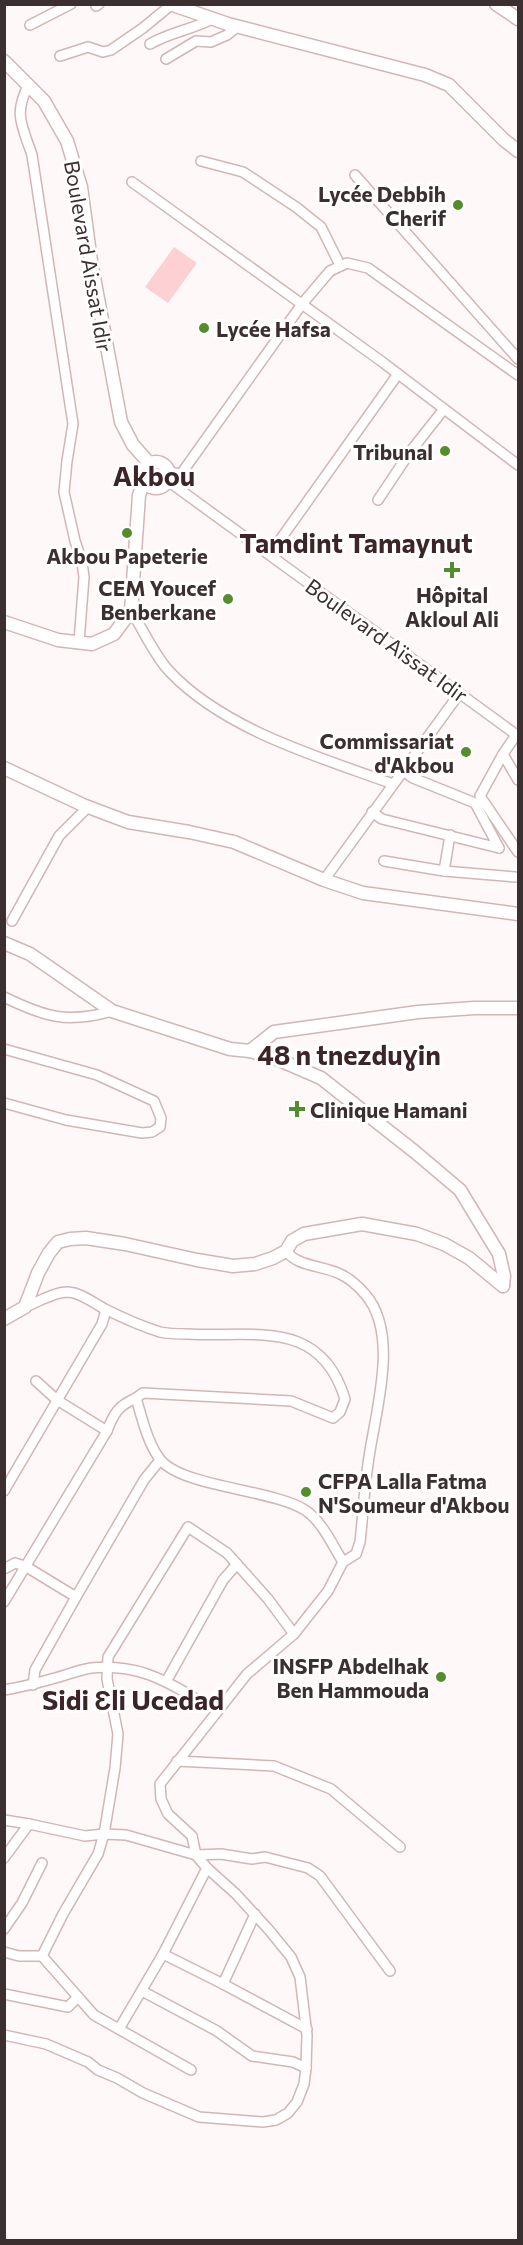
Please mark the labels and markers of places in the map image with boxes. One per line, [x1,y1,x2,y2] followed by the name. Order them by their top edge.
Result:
[318,181,446,230] place label: Lycée Debbih Cherif
[451,198,465,212] marker: Lycée Debbih Cherif
[216,316,331,341] place label: Lycée Hafsa
[197,321,211,335] marker: Lycée Hafsa
[353,439,433,464] place label: Tribunal
[438,444,452,458] marker: Tribunal
[120,526,134,540] marker: Akbou Papeterie
[46,543,208,568] place label: Akbou Papeterie
[443,561,461,579] marker: Hôpital Akloul Ali
[98,575,216,624] place label: CEM Youcef Benberkane
[405,582,499,631] place label: Hôpital Akloul Ali
[221,592,235,606] marker: CEM Youcef Benberkane
[320,728,454,777] place label: Commissariat d'Akbou
[459,745,473,759] marker: Commissariat d'Akbou
[310,1097,468,1122] place label: Clinique Hamani
[288,1100,306,1118] marker: Clinique Hamani
[318,1468,510,1517] place label: CFPA Lalla Fatma N'Soumeur d'Akbou
[299,1485,313,1499] marker: CFPA Lalla Fatma N'Soumeur d'Akbou
[272,1653,429,1702] place label: INSFP Abdelhak Ben Hammouda
[434,1670,448,1684] marker: INSFP Abdelhak Ben Hammouda

